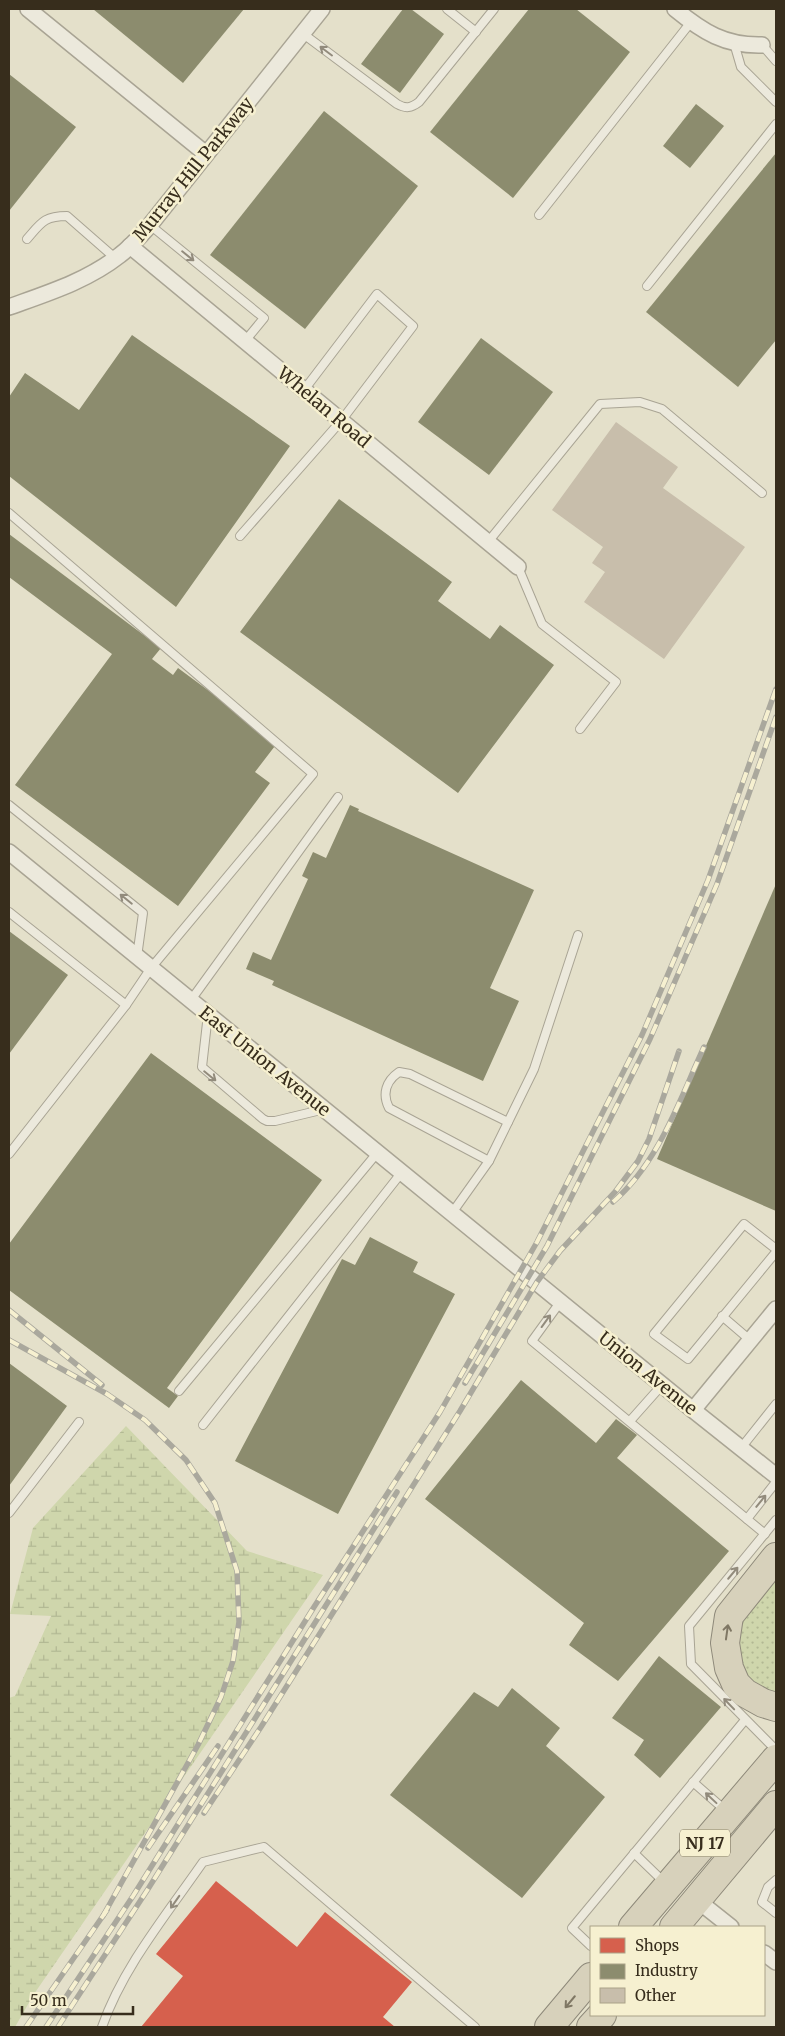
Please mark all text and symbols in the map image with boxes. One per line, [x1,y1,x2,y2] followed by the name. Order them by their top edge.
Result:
[319,46,333,56] one-way arrow
[128,92,259,246] street label: Murray Hill Parkway
[181,250,194,261] one-way arrow
[272,361,375,453] street label: Whelan Road
[119,893,132,904] one-way arrow
[195,1001,335,1121] street label: East Union Avenue
[204,1070,217,1081] one-way arrow
[541,1314,551,1328] one-way arrow
[594,1326,702,1420] street label: Union Avenue
[756,1495,767,1508] one-way arrow
[727,1566,738,1579] one-way arrow
[722,1624,732,1640] one-way arrow
[723,1697,735,1710] one-way arrow
[705,1792,718,1804] one-way arrow
[680,1830,730,1856] road number: NJ 17
[170,1895,180,1909] one-way arrow
[590,1926,765,2016] legend
[635,1936,679,1955] text: Shops
[635,1961,698,1980] text: Industry
[22,1984,134,2016] scale bar
[635,1986,677,2005] text: Other
[30,1991,67,2010] text: 50 m
[565,1995,576,2008] one-way arrow

